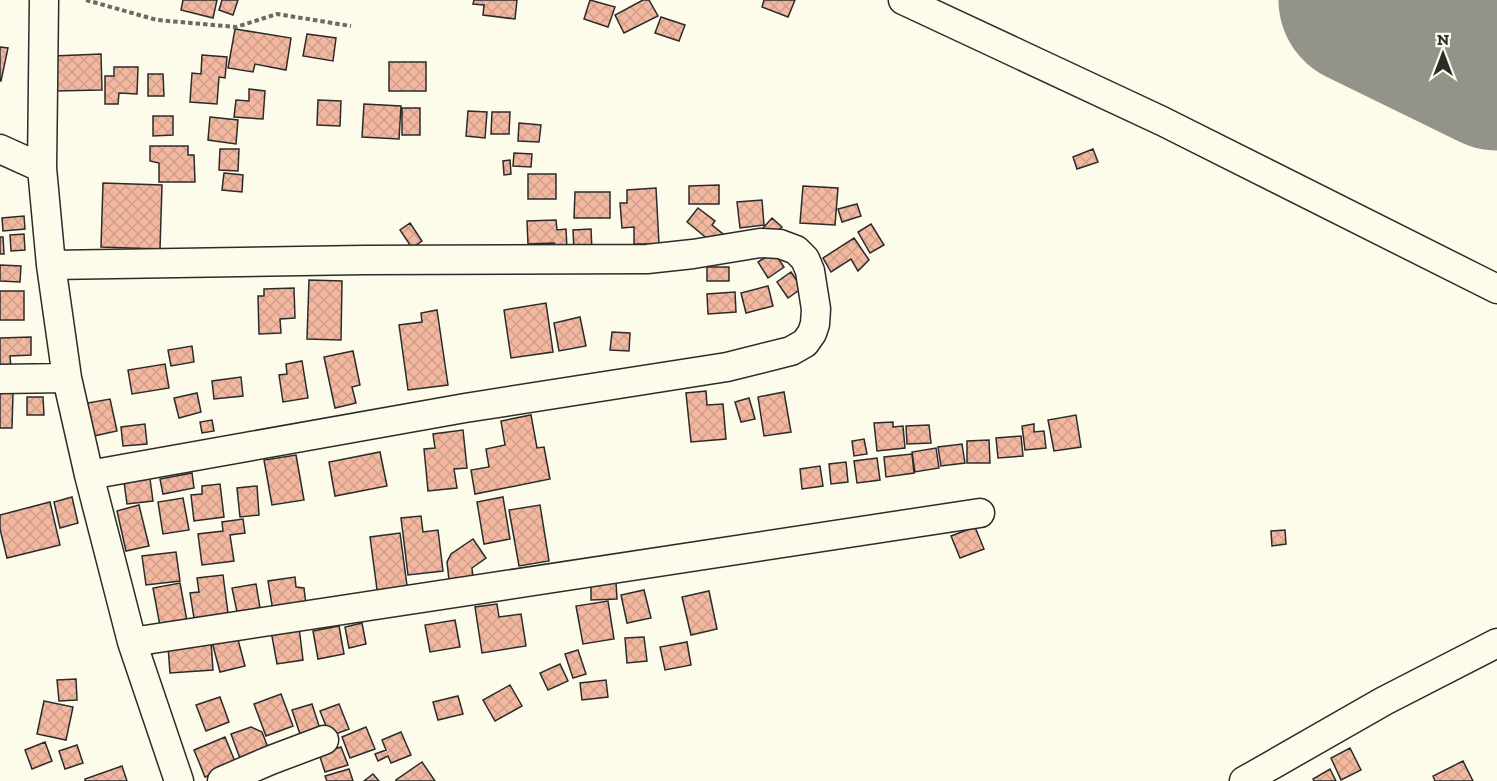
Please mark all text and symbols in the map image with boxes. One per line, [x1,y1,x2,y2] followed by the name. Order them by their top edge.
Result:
[1413,24,1473,84] north arrow
[1437,30,1449,49] text: N

